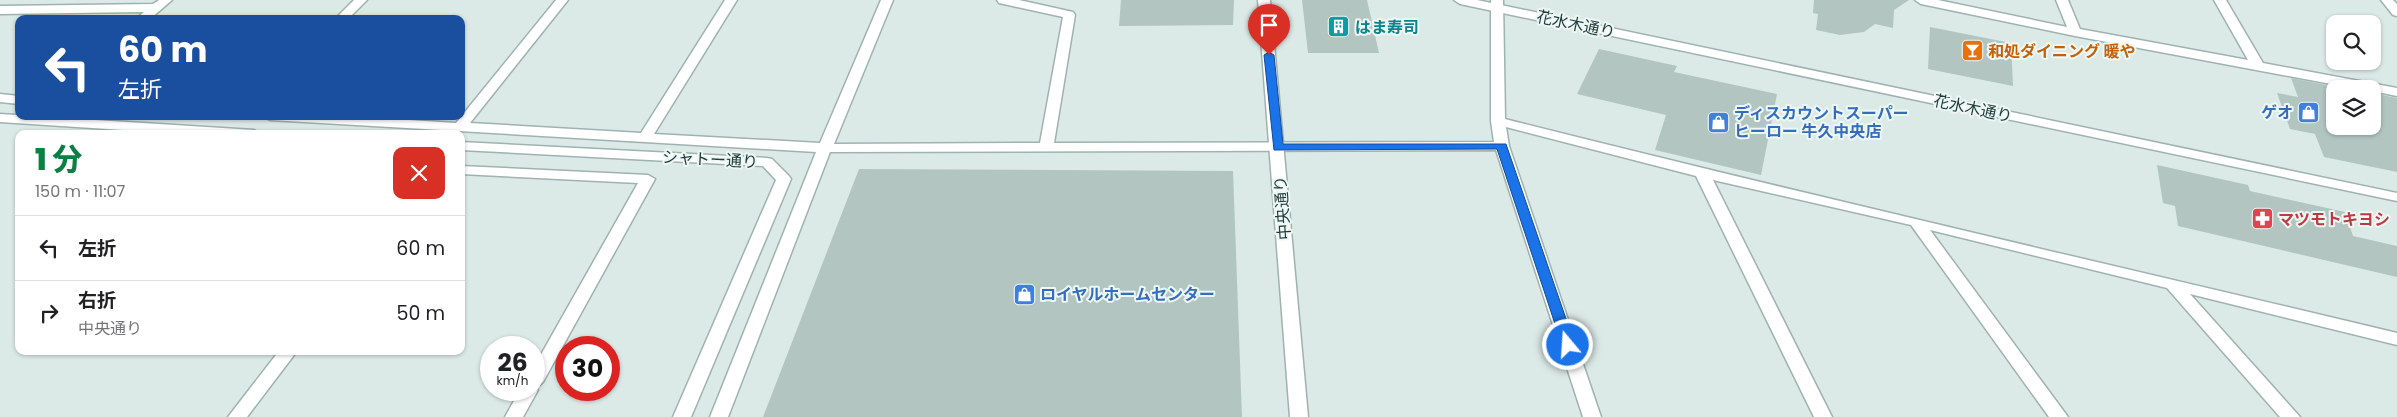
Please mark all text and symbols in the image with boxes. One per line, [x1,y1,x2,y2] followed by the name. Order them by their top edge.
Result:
[1248,4,1290,55] pin
[1534,5,1617,44] street label: 花水木通り
[1255,11,1283,39] icon: arrive
[1327,15,1351,39] building icon: はま寿司
[2326,15,2381,135] map controls
[2326,15,2381,70] button: search
[1355,16,1419,39] place label: はま寿司
[118,25,208,74] text: 60 m
[35,35,100,100] icon: left
[1960,39,1984,63] bar icon: 和処ダイニング 暖や
[1988,40,2135,63] place label: 和処ダイニング 暖や
[118,74,162,105] text: 左折
[2326,80,2381,135] button: layers
[1931,89,2014,128] street label: 花水木通り
[2297,100,2321,124] shop icon: ゲオ
[2261,101,2293,124] place label: ゲオ
[1734,102,1909,143] place label: ディスカウントスーパー ヒーロー 牛久中央店
[1706,110,1730,134] shop icon: ディスカウントスーパー ヒーロー 牛久中央店
[35,138,82,181] text: 1 分
[661,146,759,173] street label: シャトー通り
[393,147,445,199] button: close
[1269,175,1296,241] street label: 中央通り
[35,180,125,203] text: 150 m · 11:07
[2250,207,2274,231] pharmacy icon: マツモトキヨシ
[2278,208,2390,231] place label: マツモトキヨシ
[35,234,63,262] icon: left
[78,235,116,262] text: 左折
[396,235,445,262] text: 60 m
[1012,282,1036,306] shop icon: ロイヤルホームセンター
[1040,283,1215,306] place label: ロイヤルホームセンター
[78,287,116,314] text: 右折
[35,299,63,327] icon: right
[396,300,445,327] text: 50 m
[78,317,142,340] text: 中央通り
[1541,318,1593,370] position arrow
[555,336,620,401] speed limit sign: 30
[497,345,528,380] text: 26
[497,372,528,389] text: km/h

